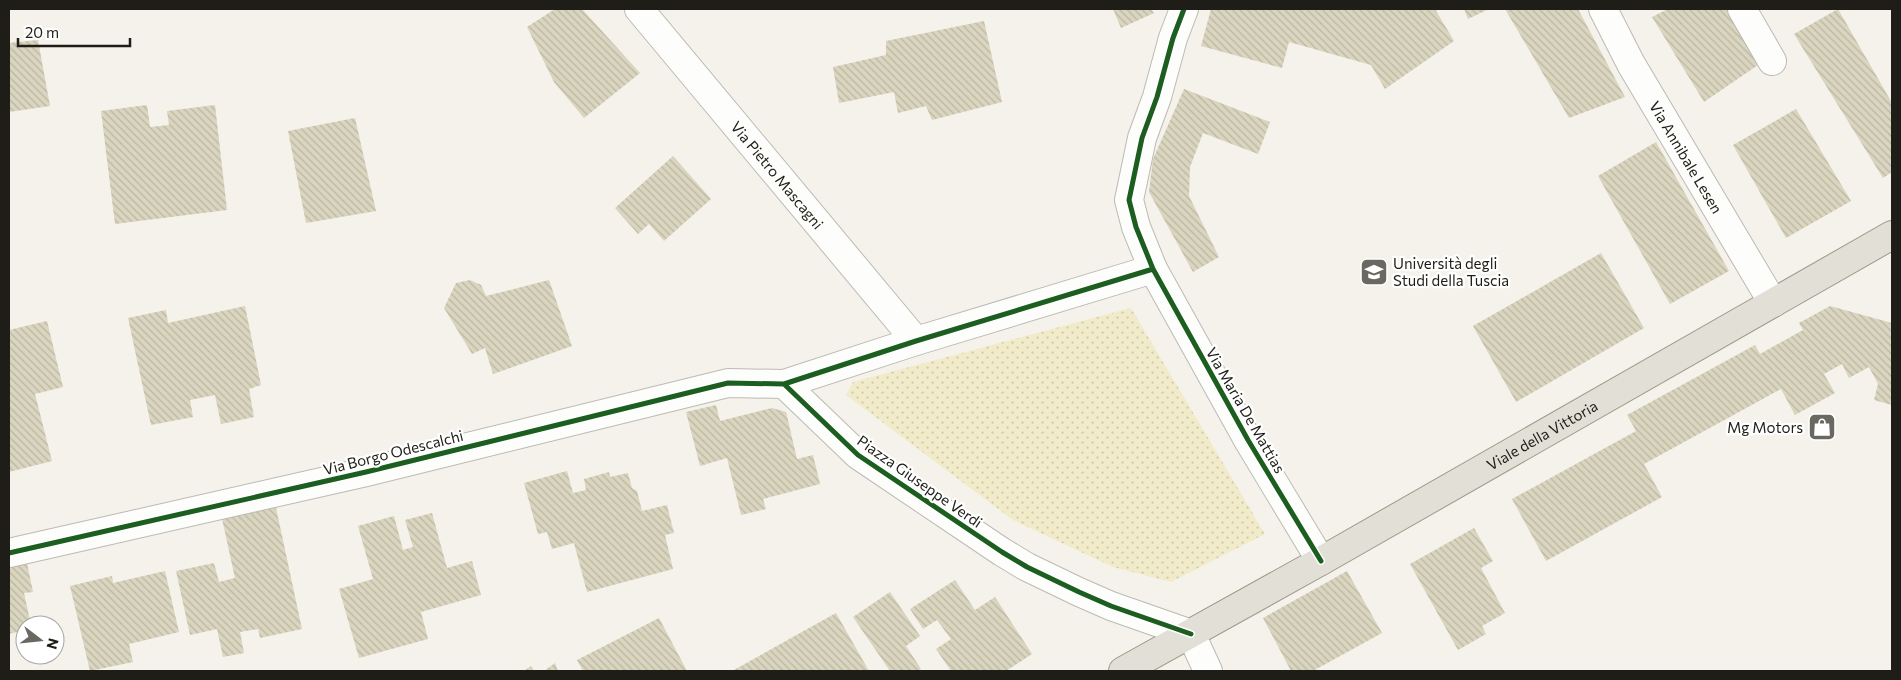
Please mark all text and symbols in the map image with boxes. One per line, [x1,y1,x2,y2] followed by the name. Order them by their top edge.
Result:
[18,15,130,47] scale bar
[25,23,59,41] text: 20 m
[1646,98,1727,217] street label: Via Annibale Lesen
[727,117,827,232] street label: Via Pietro Mascagni
[1393,254,1509,289] place label: Università degli Studi della Tuscia
[1359,257,1389,287] school or university icon: Università degli Studi della Tuscia
[1203,344,1289,476] street label: Via Maria De Mattias
[1483,396,1601,474] street label: Viale della Vittoria
[1807,412,1837,442] shop icon: Mg Motors
[1727,418,1803,436] place label: Mg Motors
[321,426,465,478] street label: Via Borgo Odescalchi
[854,431,986,531] street label: Piazza Giuseppe Verdi
[15,615,65,665] north arrow
[43,636,63,651] text: N

